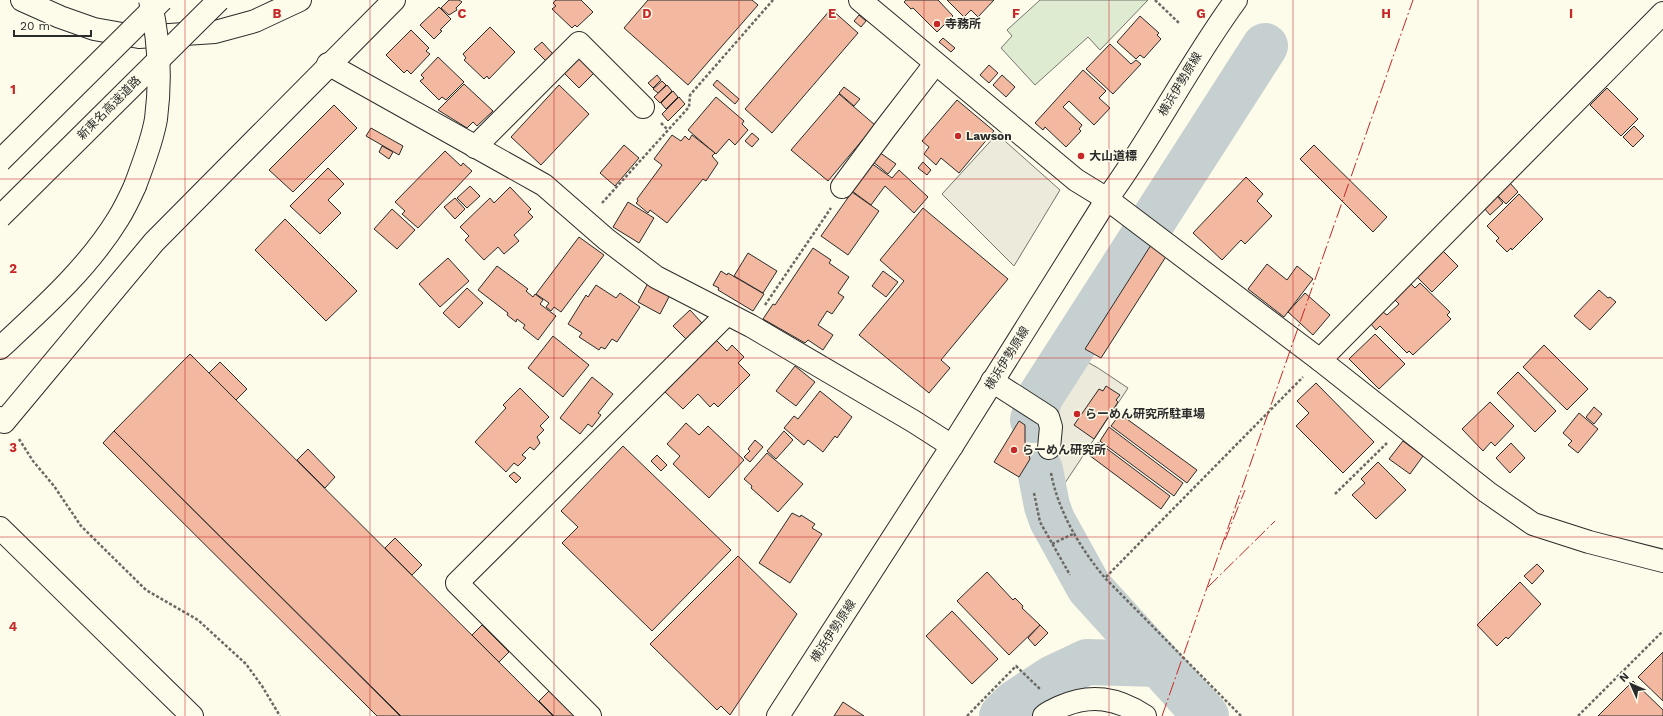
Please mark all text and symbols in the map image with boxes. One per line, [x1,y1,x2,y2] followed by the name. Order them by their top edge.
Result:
[273,6,282,21] text: B
[458,6,467,21] text: C
[642,6,652,21] text: D
[828,6,836,21] text: E
[1012,6,1020,21] text: F
[1196,6,1206,21] text: G
[1381,6,1391,21] text: H
[1569,6,1573,21] text: I
[14,12,91,38] scale bar
[945,17,981,31] place label: 寺務所
[20,19,50,33] text: 20 m
[932,19,942,29] marker: 寺務所
[1155,50,1205,118] street label: 横浜伊勢原線
[74,73,144,143] street label: 新東名高速道路
[10,82,16,97] text: 1
[966,129,1012,143] place label: Lawson
[953,131,963,141] marker: Lawson
[1089,149,1137,163] place label: 大山道標
[1076,151,1086,161] marker: 大山道標
[9,261,17,276] text: 2
[982,324,1032,392] street label: 横浜伊勢原線
[1085,407,1205,421] place label: らーめん研究所駐車場
[1072,409,1082,419] marker: らーめん研究所駐車場
[9,440,17,455] text: 3
[1022,443,1106,457] place label: らーめん研究所
[1009,445,1019,455] marker: らーめん研究所
[808,597,858,665] street label: 横浜伊勢原線
[9,619,18,634] text: 4
[1611,664,1651,704] north arrow
[1617,670,1632,685] text: N

